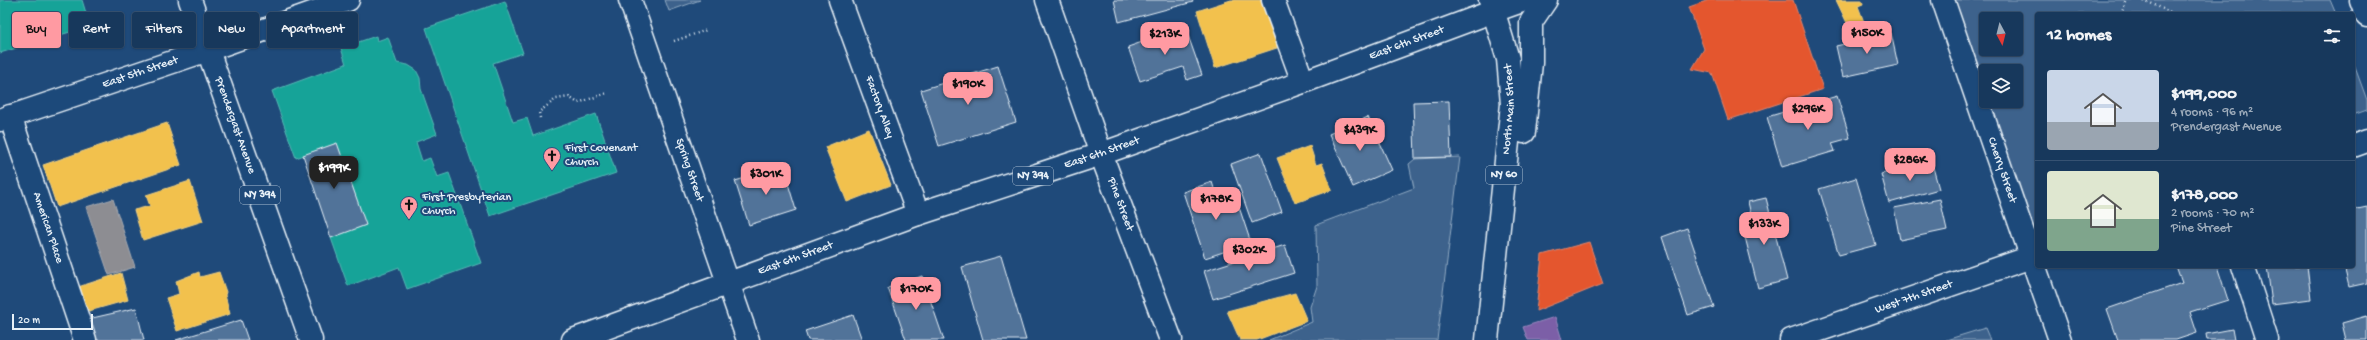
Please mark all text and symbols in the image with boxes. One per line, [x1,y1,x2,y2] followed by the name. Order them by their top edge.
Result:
[12,12,61,48] chip: Buy
[69,12,124,48] chip: Rent
[132,12,196,48] chip: Filters
[204,12,259,48] chip: New
[267,12,358,48] chip: Apartment
[1979,12,2023,56] north arrow
[1979,12,2023,108] map controls
[1839,21,1895,55] pin: $150K
[1137,22,1193,56] pin: $213K
[1367,23,1447,64] street label: East 6th Street
[2321,25,2343,47] icon: filters
[1851,26,1883,41] text: $150K
[2047,26,2111,46] text: 12 homes
[1149,27,1181,42] text: $213K
[101,53,181,92] street label: East 5th Street
[1500,62,1519,155] street label: North Main Street
[1979,64,2023,108] button: layers
[940,72,996,106] pin: $190K
[861,73,897,140] street label: Factory Alley
[211,74,259,176] street label: Prendergast Avenue
[952,77,984,92] text: $190K
[2171,85,2237,105] text: $199,000
[2079,86,2127,134] icon: home
[1780,97,1836,131] pin: $296K
[1792,102,1824,117] text: $296K
[2171,105,2253,120] text: 4 rooms · 96 m²
[1332,118,1388,152] pin: $439K
[2171,120,2281,135] text: Prendergast Avenue
[1344,123,1376,138] text: $439K
[1063,133,1142,173] street label: East 6th Street
[1984,136,2020,206] street label: Cherry Street
[672,137,707,204] street label: Spring Street
[564,142,638,170] place label: First Covenant Church
[542,146,562,171] church icon: First Covenant Church
[1882,148,1938,182] pin: $286K
[1893,153,1927,168] text: $286K
[306,156,362,190] pin: $199K
[318,161,350,176] text: $199K
[738,162,794,196] pin: $301K
[1486,166,1522,184] road number: NY 60
[750,167,782,182] text: $301K
[1013,167,1053,185] road number: NY 394
[1103,175,1137,234] street label: Pine Street
[240,186,280,204] road number: NY 394
[2171,186,2238,206] text: $178,000
[1188,187,1244,221] pin: $178K
[2079,187,2127,235] icon: home
[29,190,66,266] street label: American Place
[421,191,511,219] place label: First Presbyterian Church
[1200,192,1232,207] text: $178K
[399,195,419,220] church icon: First Presbyterian Church
[2171,206,2254,221] text: 2 rooms · 70 m²
[1736,212,1792,246] pin: $133K
[1748,217,1780,232] text: $133K
[2171,221,2232,236] text: Pine Street
[756,238,836,279] street label: East 6th Street
[1221,238,1277,272] pin: $302K
[1232,243,1266,258] text: $302K
[888,277,944,311] pin: $170K
[1873,277,1956,317] street label: West 7th Street
[900,282,932,297] text: $170K
[12,312,93,331] scale bar
[18,315,40,327] text: 20 m

